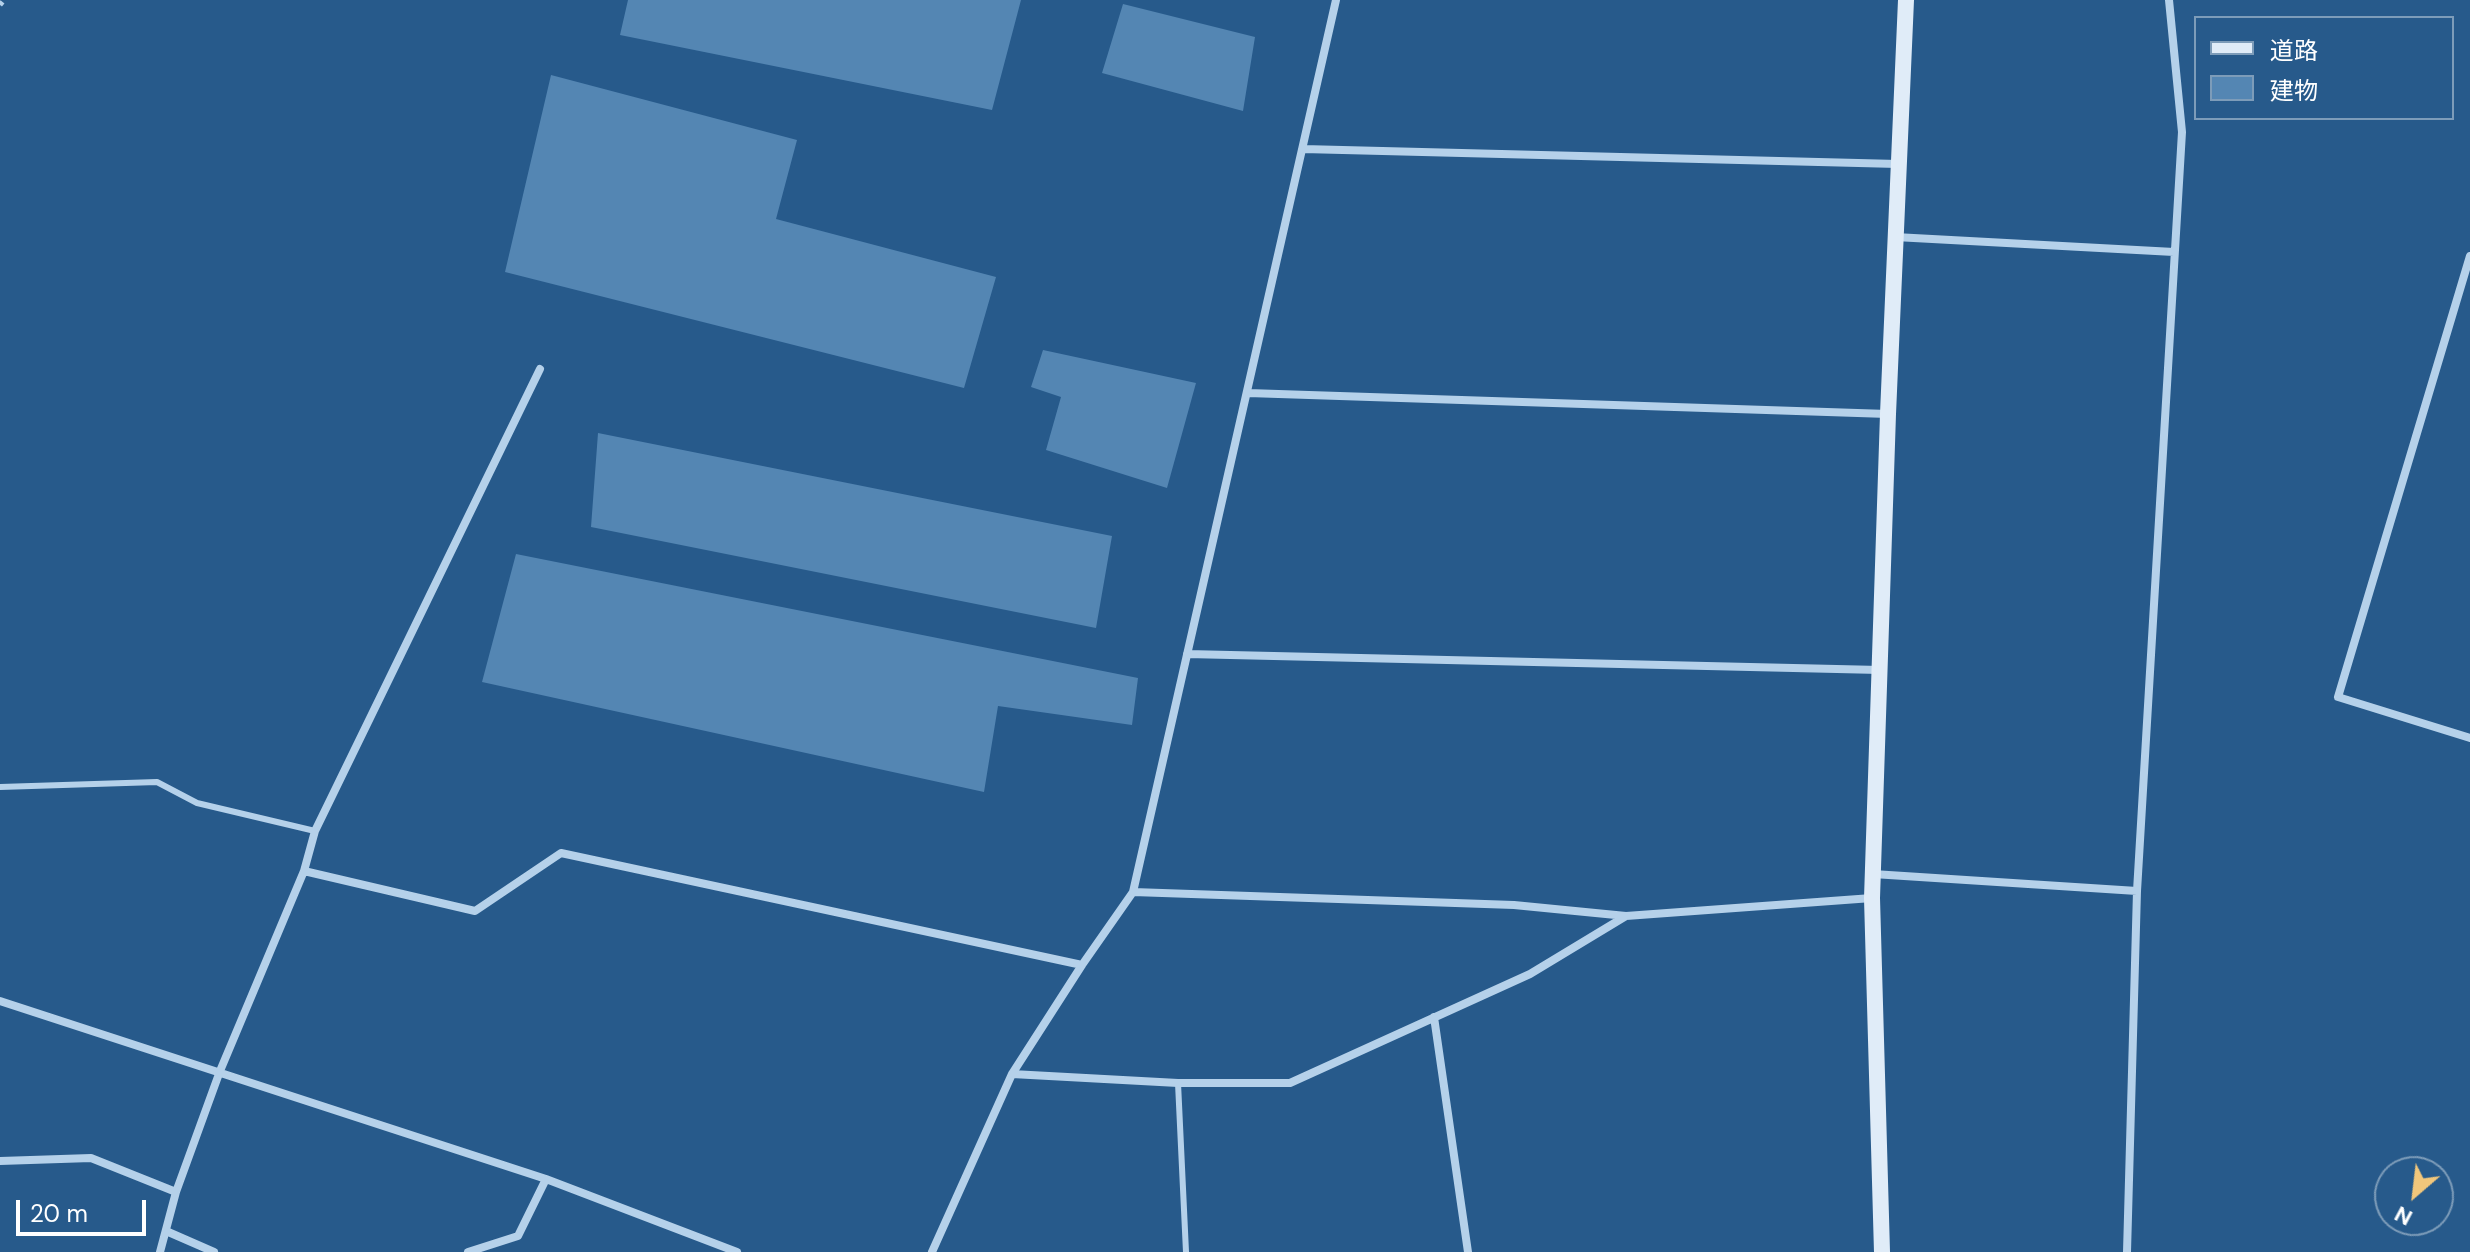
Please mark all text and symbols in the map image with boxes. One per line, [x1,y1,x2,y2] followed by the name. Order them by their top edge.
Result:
[2194,16,2454,120] legend
[2270,35,2318,66] text: 道路
[2270,75,2318,106] text: 建物
[2374,1156,2454,1236] north arrow
[20,1184,150,1234] scale bar
[30,1198,88,1229] text: 20 m
[2390,1199,2417,1232] text: N

